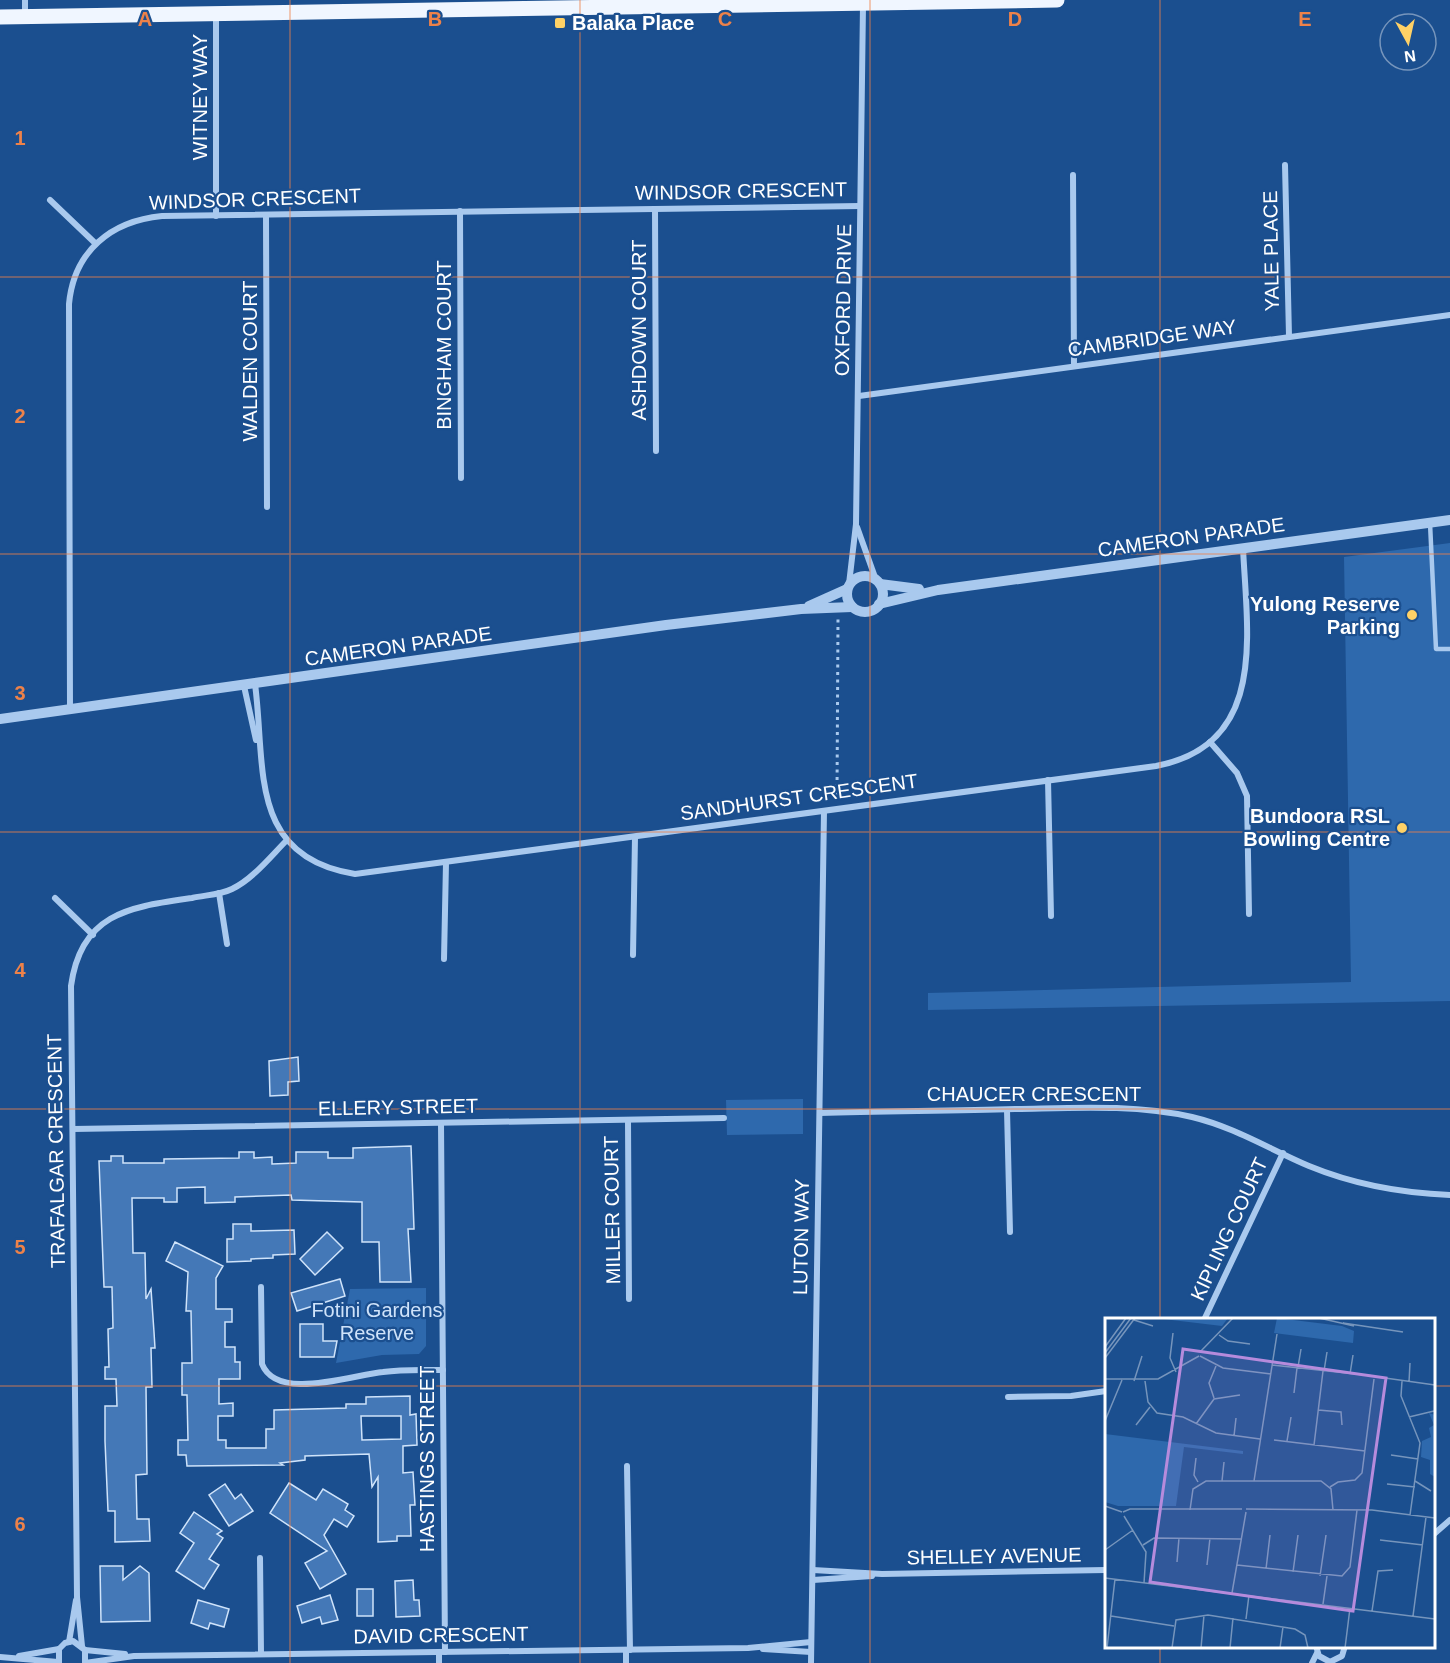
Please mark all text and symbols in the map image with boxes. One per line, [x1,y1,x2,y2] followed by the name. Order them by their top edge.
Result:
[138,8,152,30] text: A
[428,8,442,30] text: B
[718,8,732,30] text: C
[1008,8,1022,30] text: D
[1298,8,1312,30] text: E
[572,12,694,34] place label: Balaka Place
[1378,12,1438,72] north arrow
[553,16,567,30] marker: Balaka Place
[189,34,211,160] street label: WITNEY WAY
[1403,47,1417,66] text: N
[14,127,26,149] text: 1
[635,178,847,204] street label: WINDSOR CRESCENT
[149,184,361,214] street label: WINDSOR CRESCENT
[1259,190,1283,312] street label: YALE PLACE
[831,224,855,376] street label: OXFORD DRIVE
[628,240,650,420] street label: ASHDOWN COURT
[433,260,455,430] street label: BINGHAM COURT
[239,280,261,442] street label: WALDEN COURT
[1066,315,1238,361] street label: CAMBRIDGE WAY
[14,405,26,427] text: 2
[1096,513,1286,561] street label: CAMERON PARADE
[1250,593,1400,638] place label: Yulong Reserve Parking
[1405,608,1419,622] marker: Yulong Reserve Parking
[303,622,493,670] street label: CAMERON PARADE
[14,682,26,704] text: 3
[679,769,919,825] street label: SANDHURST CRESCENT
[1243,805,1390,850] place label: Bundoora RSL Bowling Centre
[1395,821,1409,835] marker: Bundoora RSL Bowling Centre
[14,959,26,981] text: 4
[43,1034,69,1268] street label: TRAFALGAR CRESCENT
[927,1083,1141,1105] street label: CHAUCER CRESCENT
[318,1095,478,1119] street label: ELLERY STREET
[600,1136,624,1284] street label: MILLER COURT
[1186,1154,1272,1304] street label: KIPLING COURT
[789,1179,813,1295] street label: LUTON WAY
[14,1236,26,1258] text: 5
[311,1299,443,1344] park label: Fotini Gardens Reserve
[1105,1318,1435,1648] inset map
[416,1366,438,1552] street label: HASTINGS STREET
[14,1513,26,1535] text: 6
[906,1543,1082,1569] street label: SHELLEY AVENUE
[353,1622,529,1648] street label: DAVID CRESCENT

